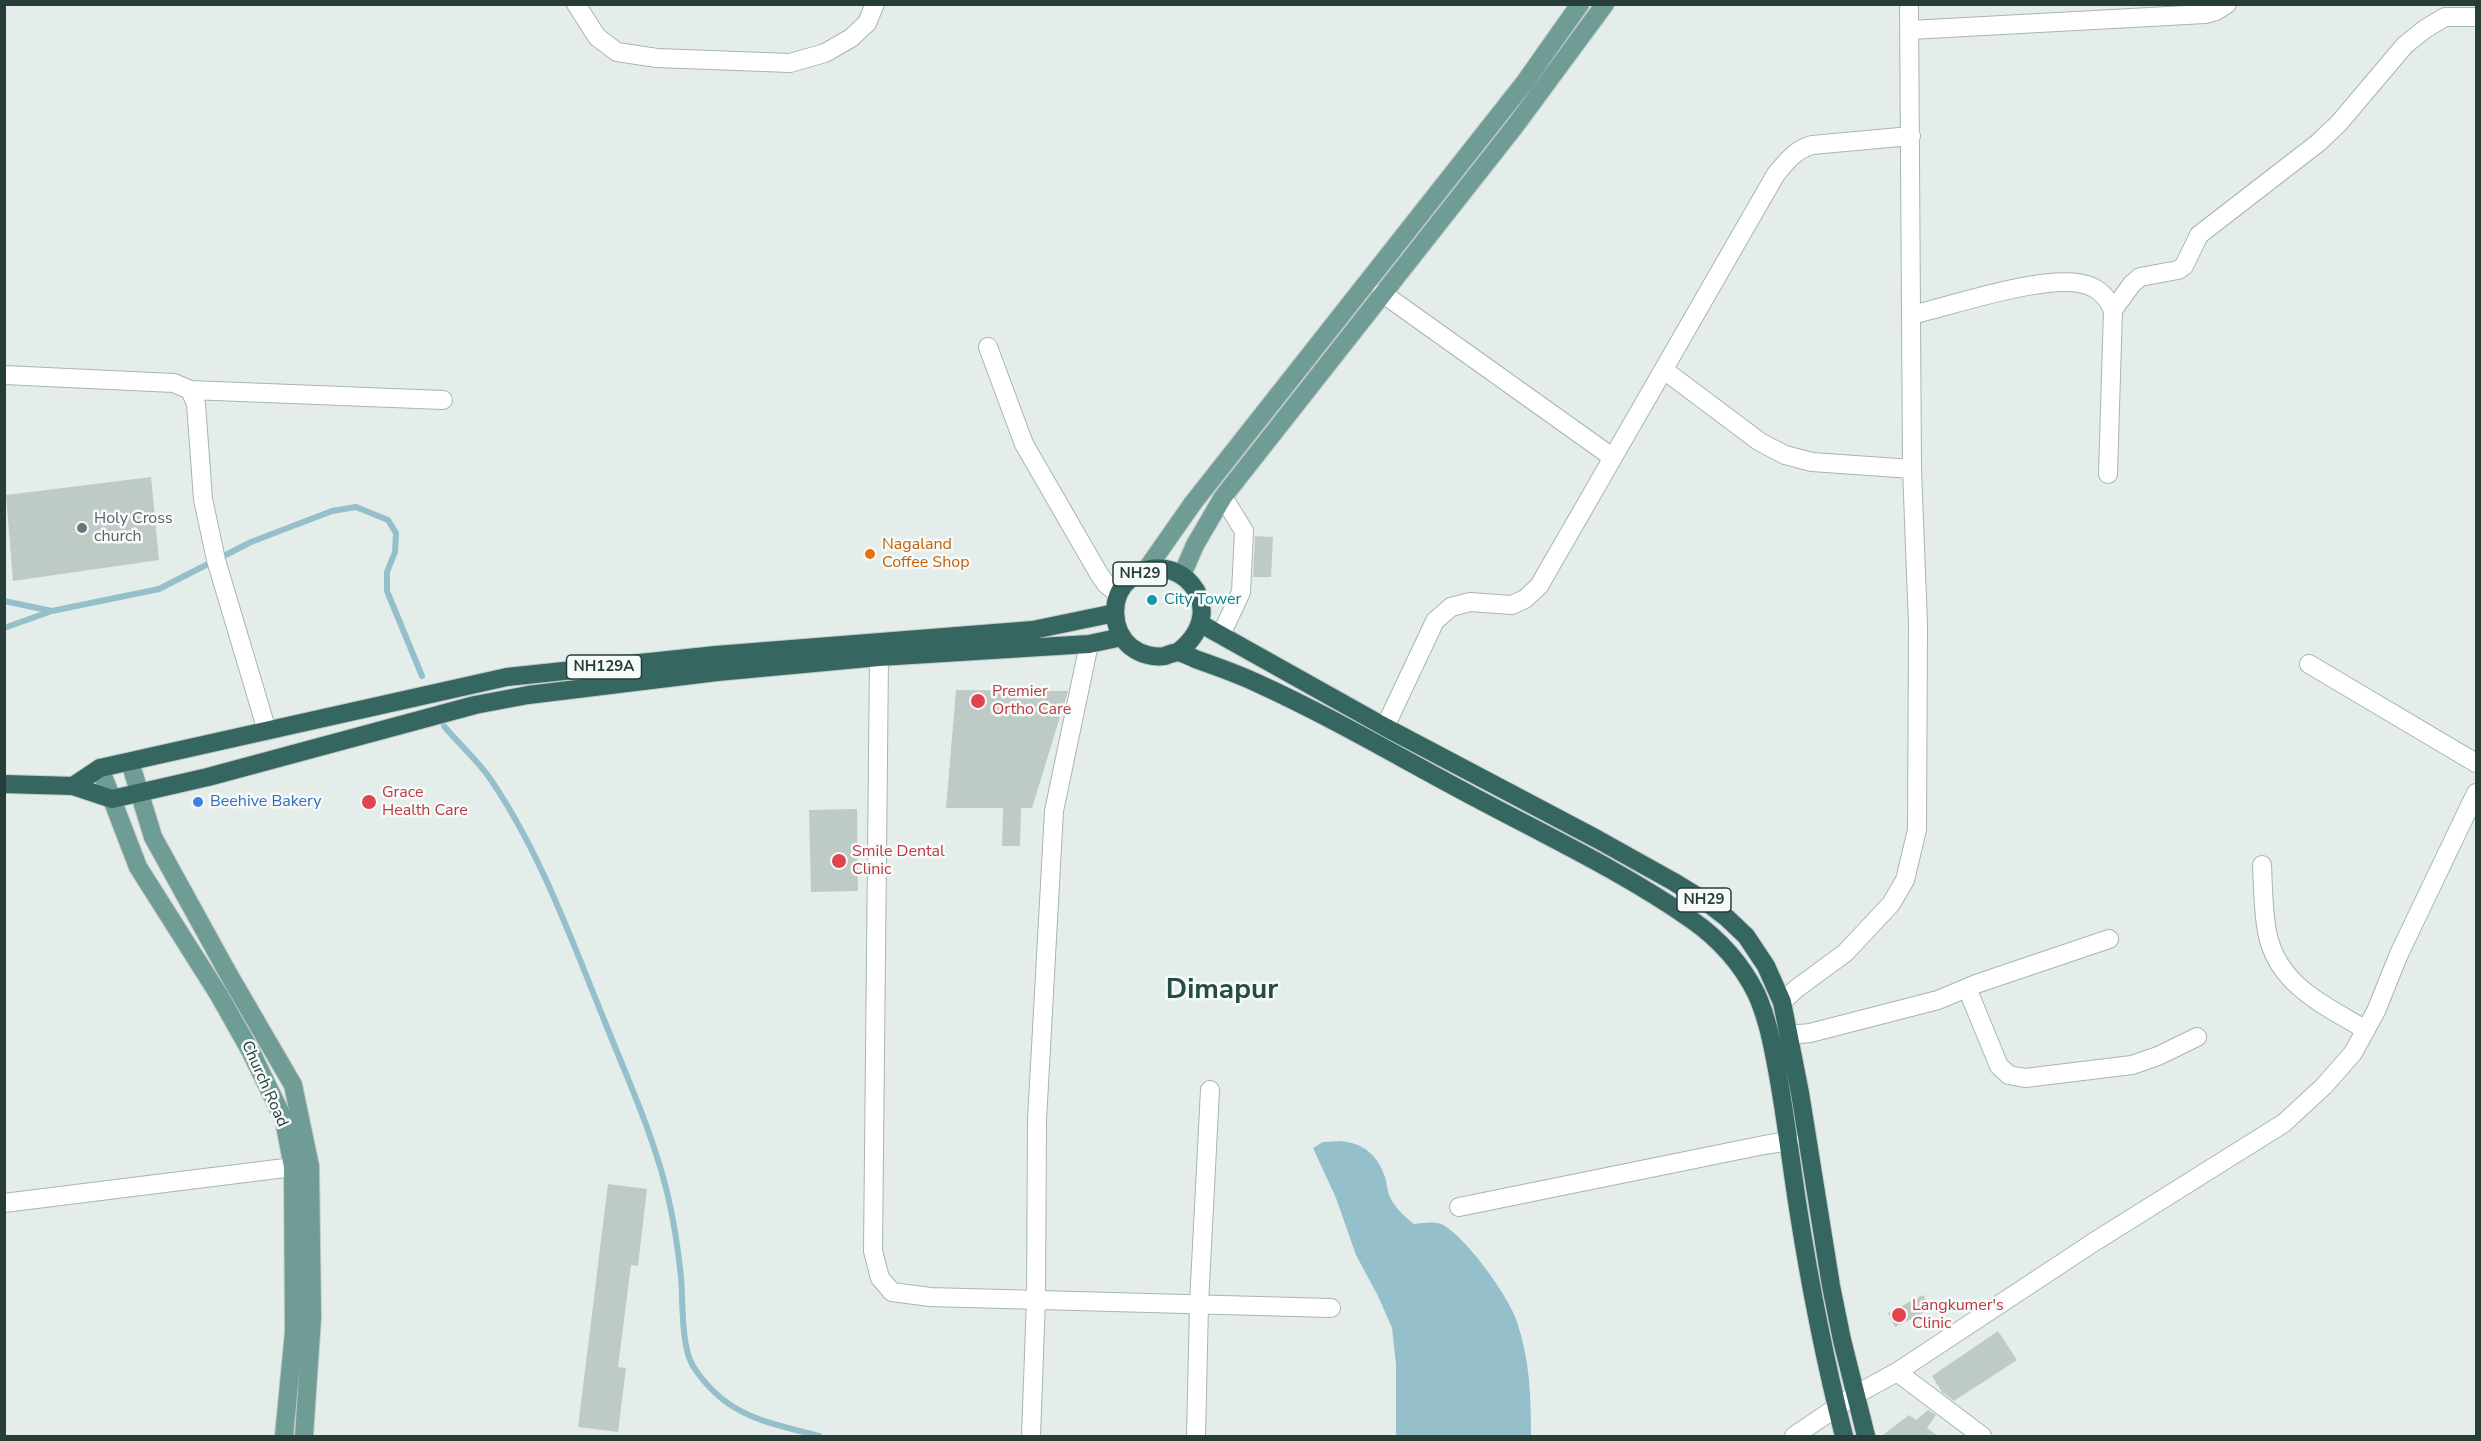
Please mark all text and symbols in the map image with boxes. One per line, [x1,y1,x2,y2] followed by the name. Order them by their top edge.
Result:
[94,509,173,547] place label: Holy Cross church
[75,521,89,535] marker: Holy Cross church
[882,535,969,573] place label: Nagaland Coffee Shop
[863,547,877,561] marker: Nagaland Coffee Shop
[1113,562,1167,586] road number: NH29
[1164,590,1241,610] place label: City Tower
[1145,593,1159,607] marker: City Tower
[566,655,642,679] road number: NH129A
[992,682,1071,720] place label: Premier Ortho Care
[969,692,987,710] marker: Premier Ortho Care
[382,783,468,821] place label: Grace Health Care
[210,792,321,812] place label: Beehive Bakery
[360,793,378,811] marker: Grace Health Care
[191,795,205,809] marker: Beehive Bakery
[852,842,945,880] place label: Smile Dental Clinic
[830,852,848,870] marker: Smile Dental Clinic
[1677,888,1731,912] road number: NH29
[1166,974,1278,1008] district label: Dimapur
[236,1038,292,1130] street label: Church Road
[1912,1296,2004,1334] place label: Langkumer's Clinic
[1890,1306,1908,1324] marker: Langkumer's Clinic

